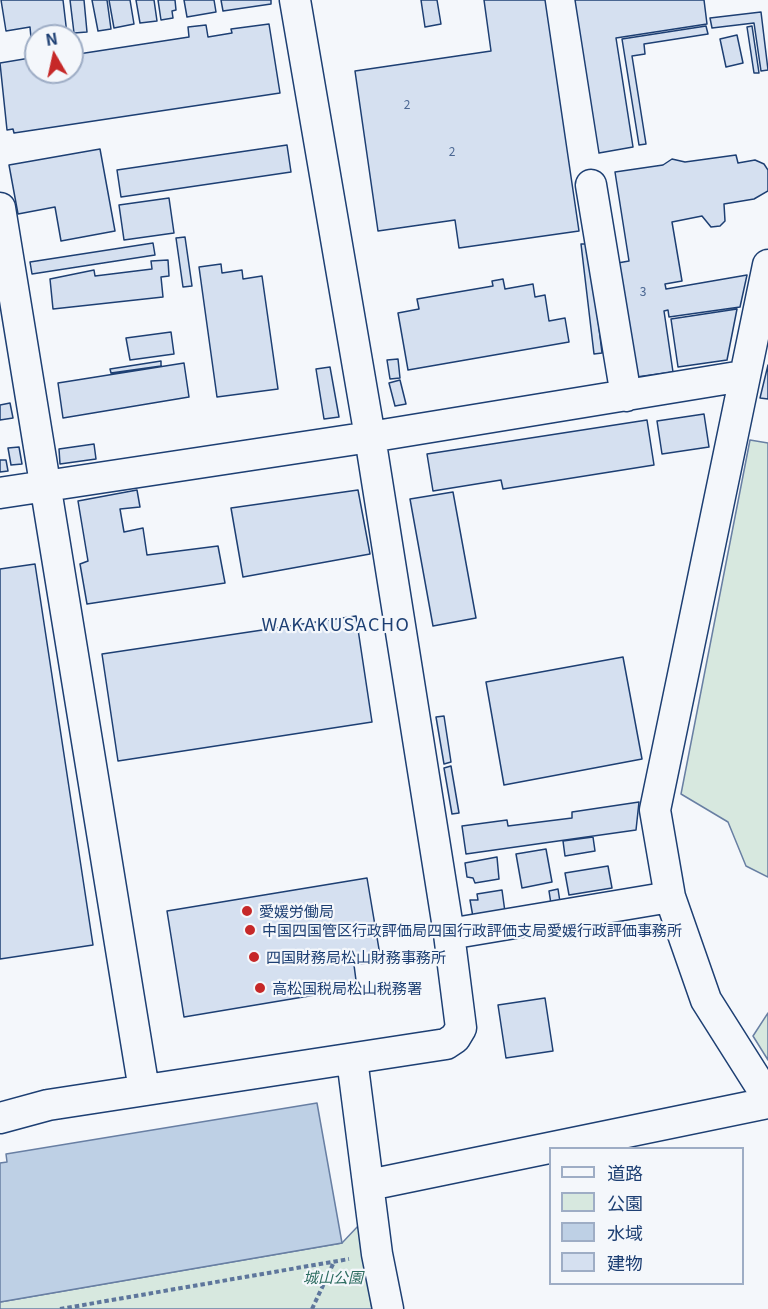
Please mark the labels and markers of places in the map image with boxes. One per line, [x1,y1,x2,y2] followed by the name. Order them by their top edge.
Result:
[259,902,334,920] place label: 愛媛労働局
[240,904,254,918] marker: 愛媛労働局
[262,921,682,939] place label: 中国四国管区行政評価局四国行政評価支局愛媛行政評価事務所
[243,923,257,937] marker: 中国四国管区行政評価局四国行政評価支局愛媛行政評価事務所
[266,948,446,966] place label: 四国財務局松山財務事務所
[247,950,261,964] marker: 四国財務局松山財務事務所
[272,979,422,997] place label: 高松国税局松山税務署
[253,981,267,995] marker: 高松国税局松山税務署

